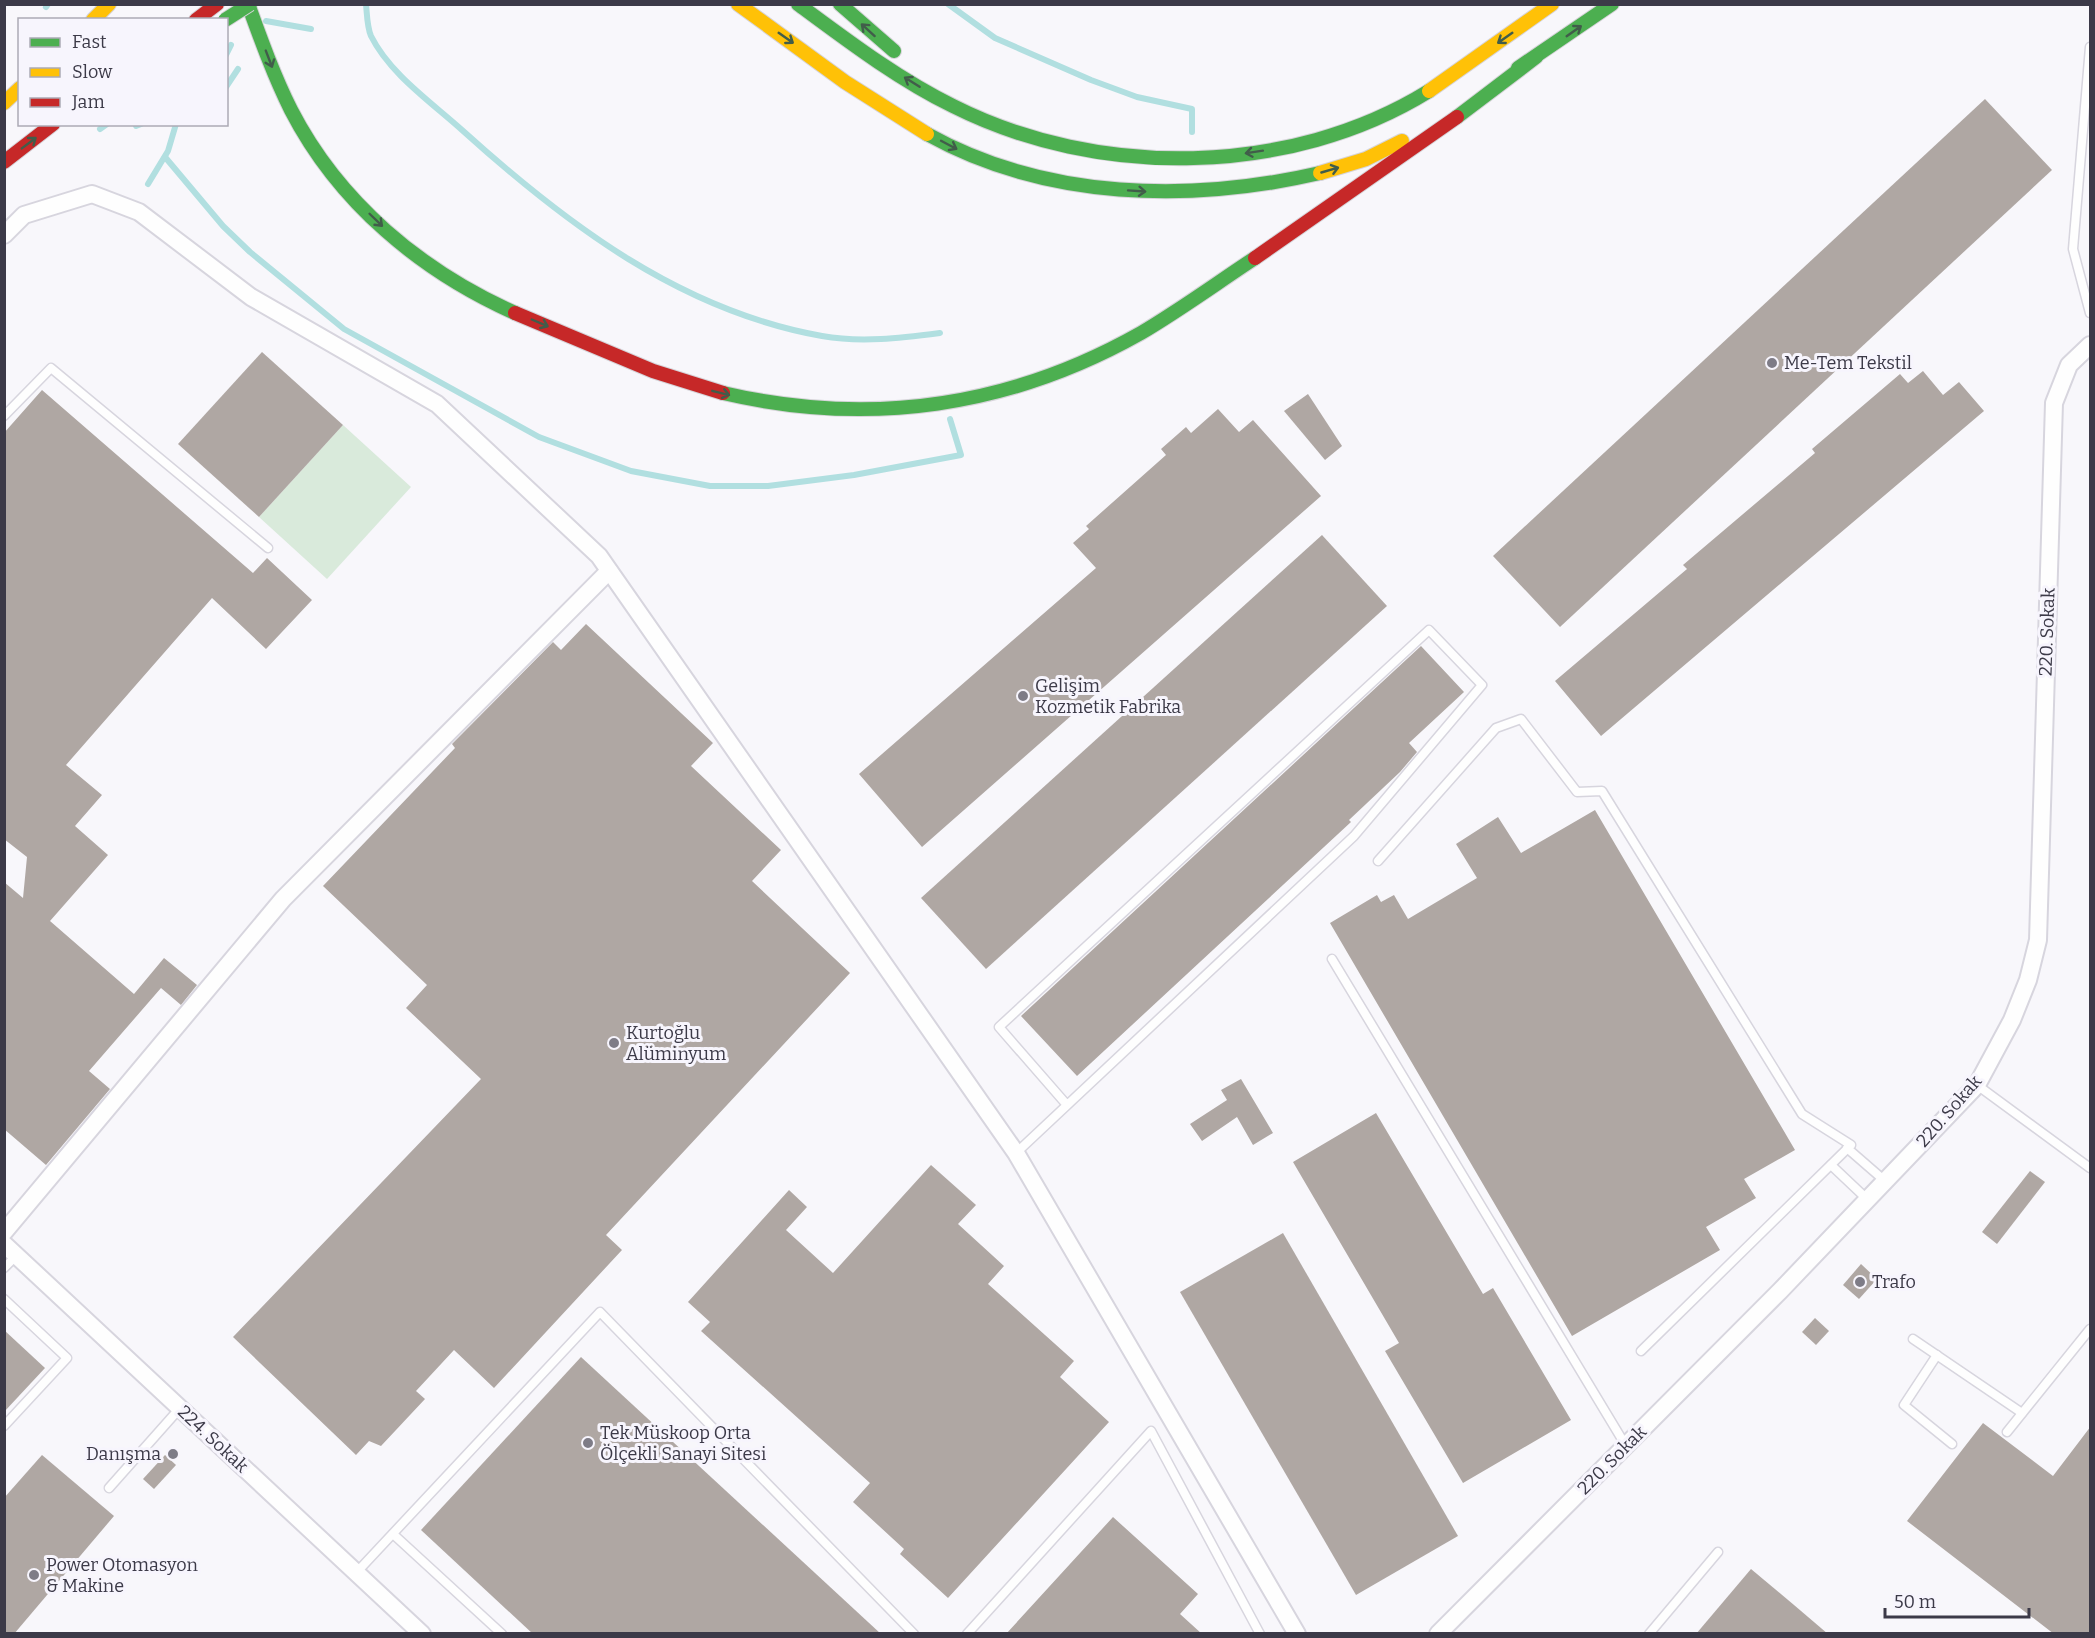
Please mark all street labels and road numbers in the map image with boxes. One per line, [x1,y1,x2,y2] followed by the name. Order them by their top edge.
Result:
[2034,587,2060,676] street label: 220. Sokak
[1912,1070,1987,1151] street label: 220. Sokak
[173,1401,253,1478] street label: 224. Sokak
[1573,1421,1651,1499] street label: 220. Sokak

